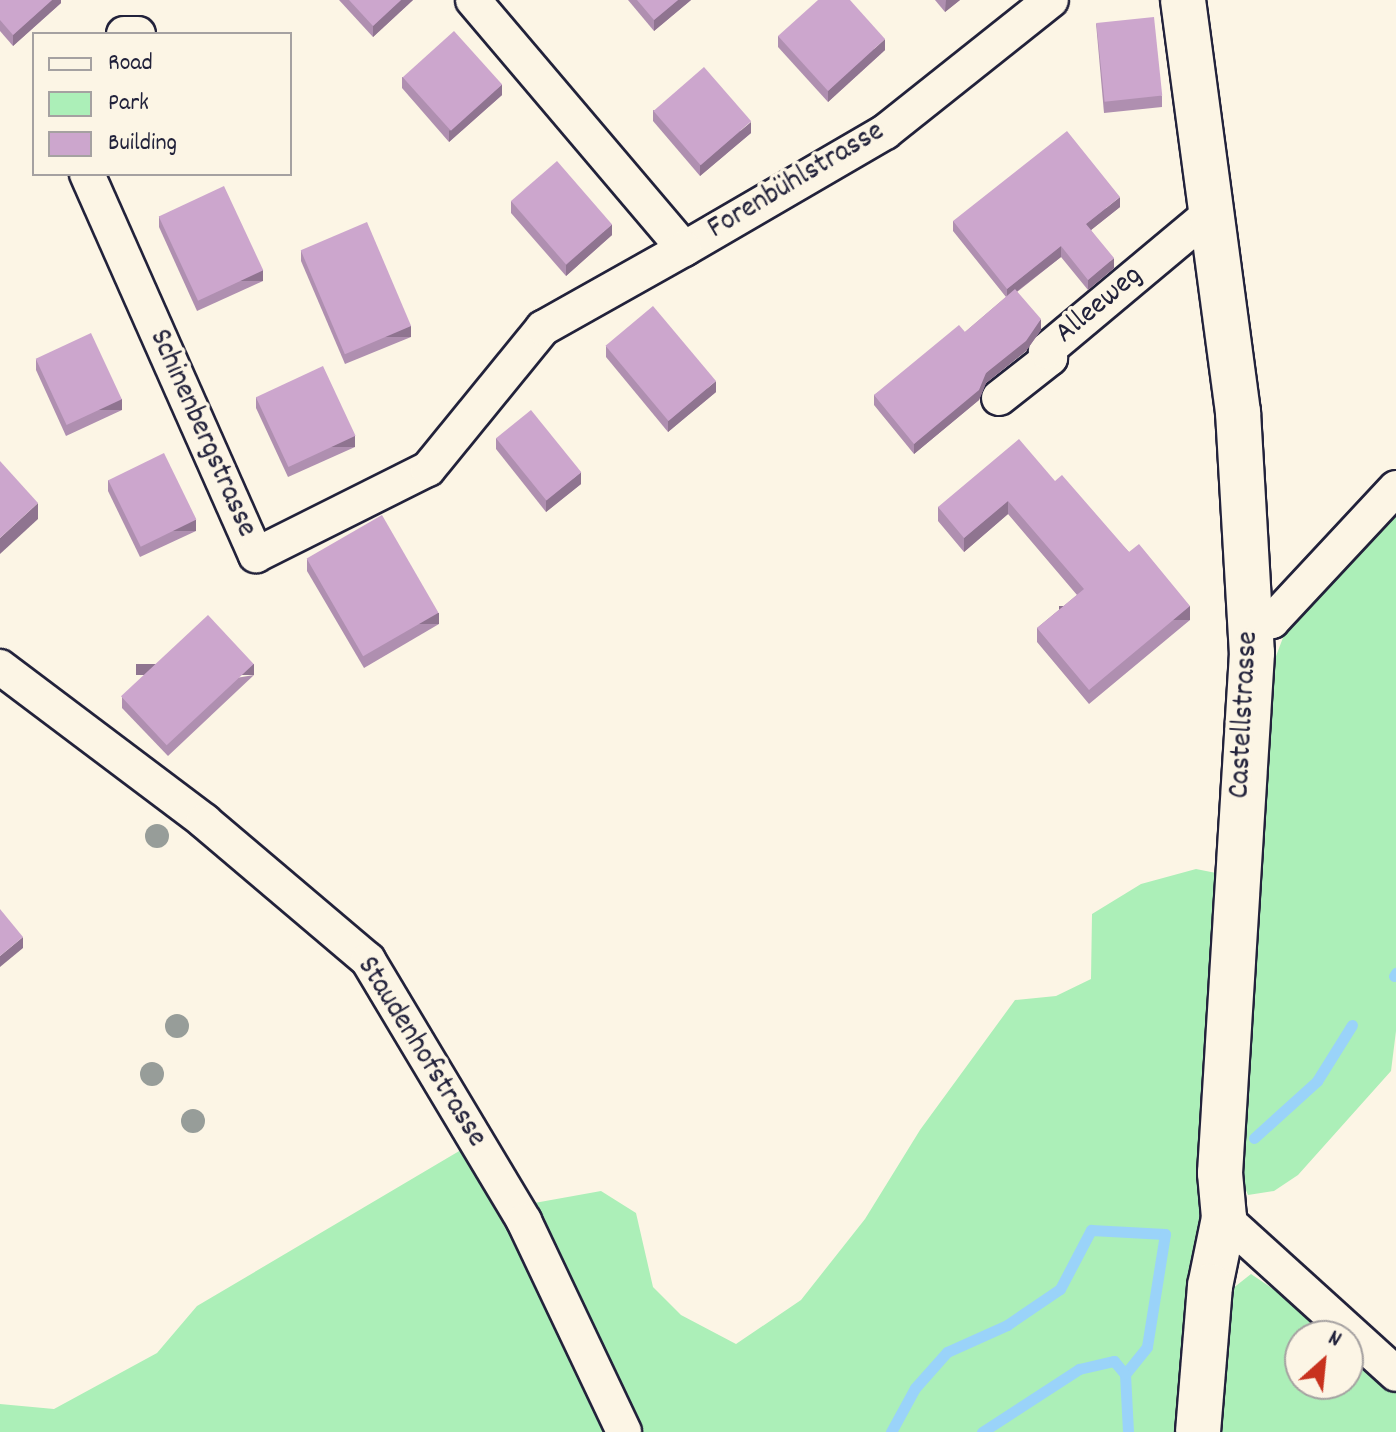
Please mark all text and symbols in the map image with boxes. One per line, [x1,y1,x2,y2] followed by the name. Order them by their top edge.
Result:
[32,32,292,176] legend
[108,47,153,81] text: Road
[108,87,149,121] text: Park
[702,115,892,249] street label: Forenbühlstrasse
[108,127,177,161] text: Building
[1049,259,1151,353] street label: Alleeweg
[139,325,263,543] street label: Schinenbergstrasse
[1224,630,1268,800] street label: Castellstrasse
[347,951,493,1155] street label: Staudenhofstrasse
[1284,1320,1364,1400] north arrow
[1322,1324,1346,1356] text: N

